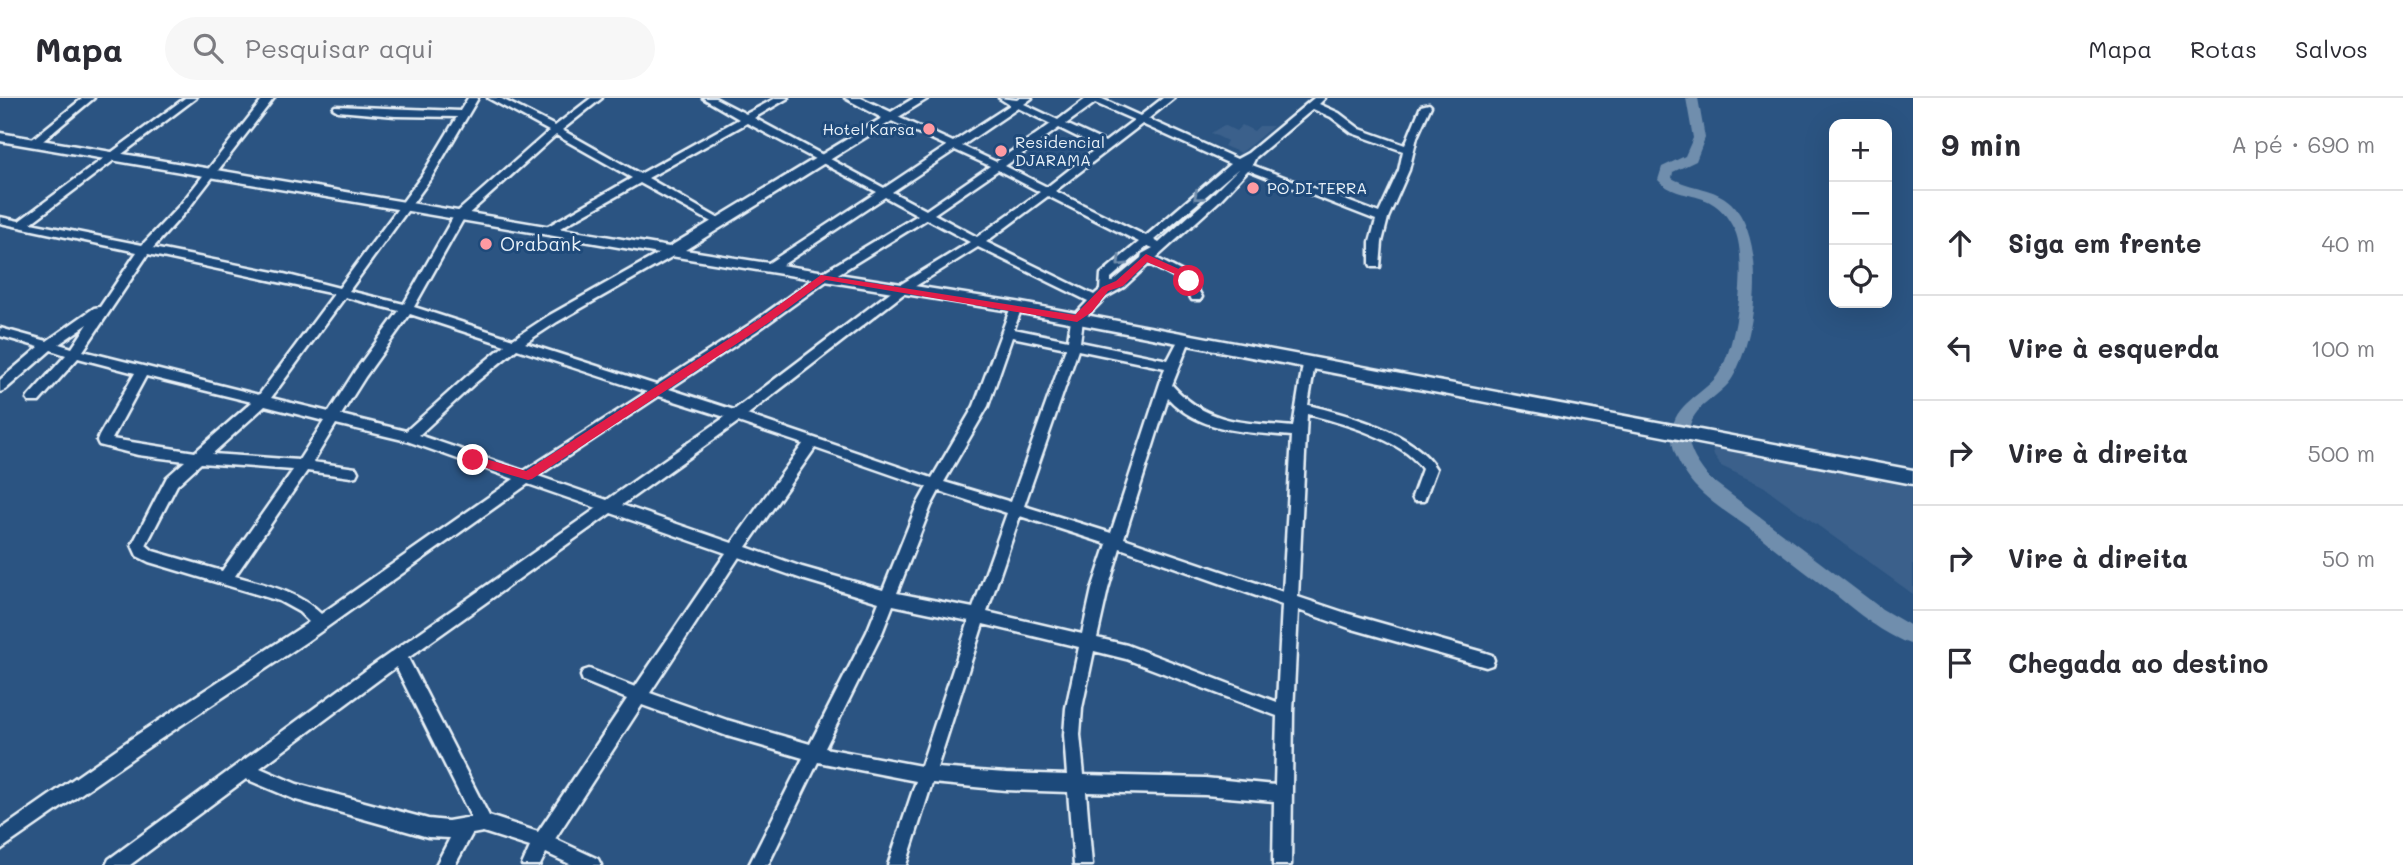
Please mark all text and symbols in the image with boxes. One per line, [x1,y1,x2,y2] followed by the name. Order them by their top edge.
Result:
[165,17,655,80] search box
[35,27,123,70] text: Mapa
[189,29,227,67] icon: search
[245,31,434,65] text: Pesquisar aqui
[2088,33,2152,64] text: Mapa
[2190,33,2257,64] text: Rotas
[2295,33,2368,64] text: Salvos
[823,118,915,139] place label: Hotel Karsa
[1829,119,1892,308] map controls
[1829,119,1892,182] button: +
[921,121,937,137] marker: Hotel Karsa
[1941,124,2021,164] text: 9 min
[2231,129,2375,159] text: A pé · 690 m
[1015,131,1105,170] place label: Residencial DJARAMA
[993,143,1009,159] marker: Residencial DJARAMA
[1267,177,1367,198] place label: PO DI TERRA
[1245,180,1261,196] marker: PO DI TERRA
[1829,182,1892,245] button: −
[1193,188,1206,200] one-way arrow
[1941,224,1979,262] icon: ahead
[2008,226,2202,260] text: Siga em frente
[2322,228,2375,258] text: 40 m
[500,231,581,256] place label: Orabank
[478,236,494,252] marker: Orabank
[1829,245,1892,308] button: locate
[1116,253,1129,266] one-way arrow
[1173,265,1204,296] route start
[1941,329,1979,367] icon: left
[2008,331,2219,365] text: Vire à esquerda
[2311,333,2375,363] text: 100 m
[1941,434,1979,472] icon: right
[2008,436,2188,470] text: Vire à direita
[2308,438,2375,468] text: 500 m
[457,444,488,475] route end
[1941,539,1979,577] icon: right
[2008,541,2188,575] text: Vire à direita
[2322,543,2375,573] text: 50 m
[1941,644,1979,682] icon: arrive
[2008,646,2268,680] text: Chegada ao destino

